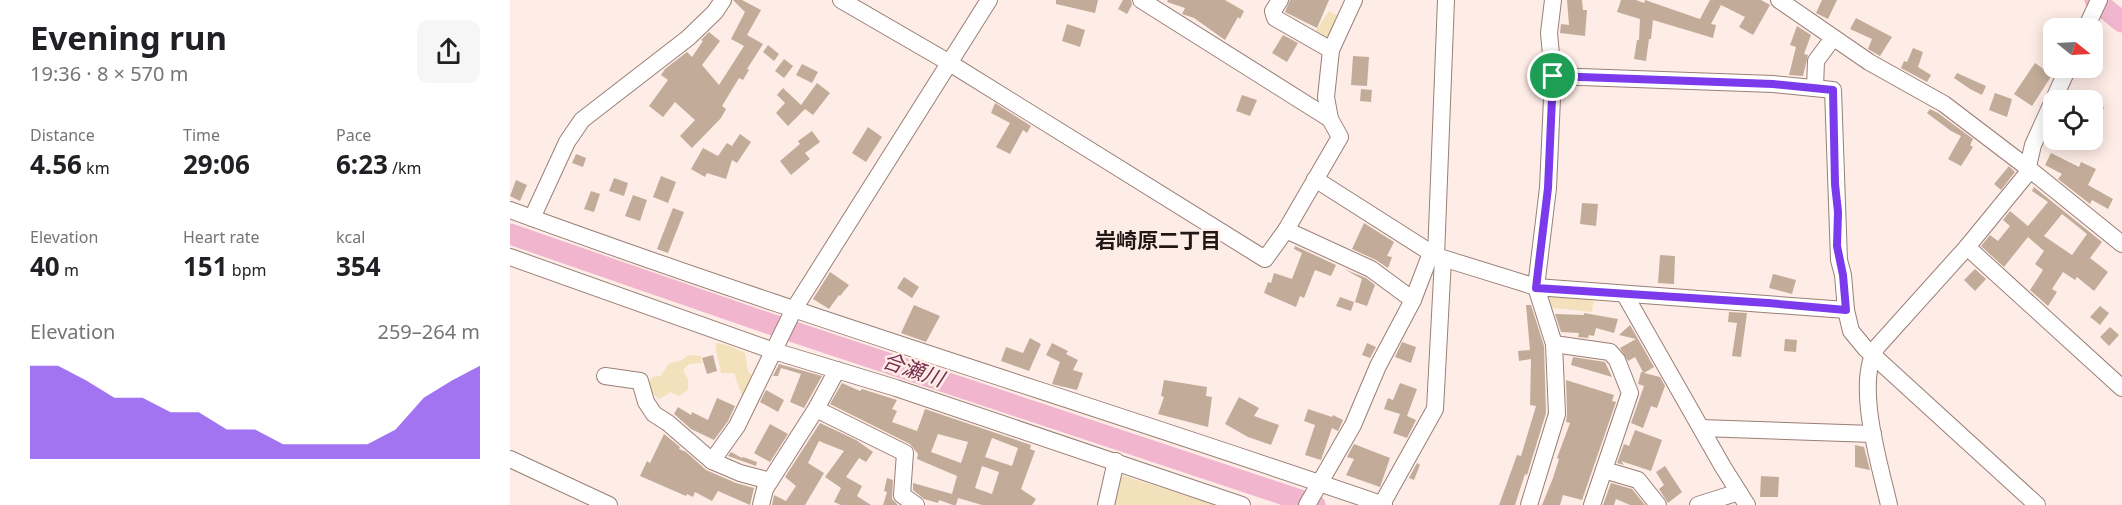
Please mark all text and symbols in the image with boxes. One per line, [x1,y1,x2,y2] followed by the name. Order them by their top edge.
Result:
[30,15,227,60] text: Evening run
[2043,18,2103,78] north arrow
[2043,18,2103,150] map controls
[417,20,480,83] button: share
[1527,50,1578,101] pin
[1536,59,1569,92] icon: arrive
[30,60,188,87] text: 19:36 · 8 × 570 m
[2043,90,2103,150] button: locate
[30,124,95,146] text: Distance
[183,124,220,146] text: Time
[336,124,371,146] text: Pace
[30,146,82,182] text: 4.56
[183,146,250,182] text: 29:06
[336,146,388,182] text: 6:23
[82,157,110,179] text: km
[388,157,422,179] text: /km
[30,226,98,248] text: Elevation
[183,226,259,248] text: Heart rate
[336,226,365,248] text: kcal
[1095,226,1221,254] district label: 岩崎原二丁目
[30,248,60,284] text: 40
[183,248,228,284] text: 151
[336,248,381,284] text: 354
[60,259,79,281] text: m
[228,259,266,281] text: bpm
[30,318,115,345] text: Elevation
[377,318,480,345] text: 259–264 m
[879,346,950,393] water label: 合瀬川

